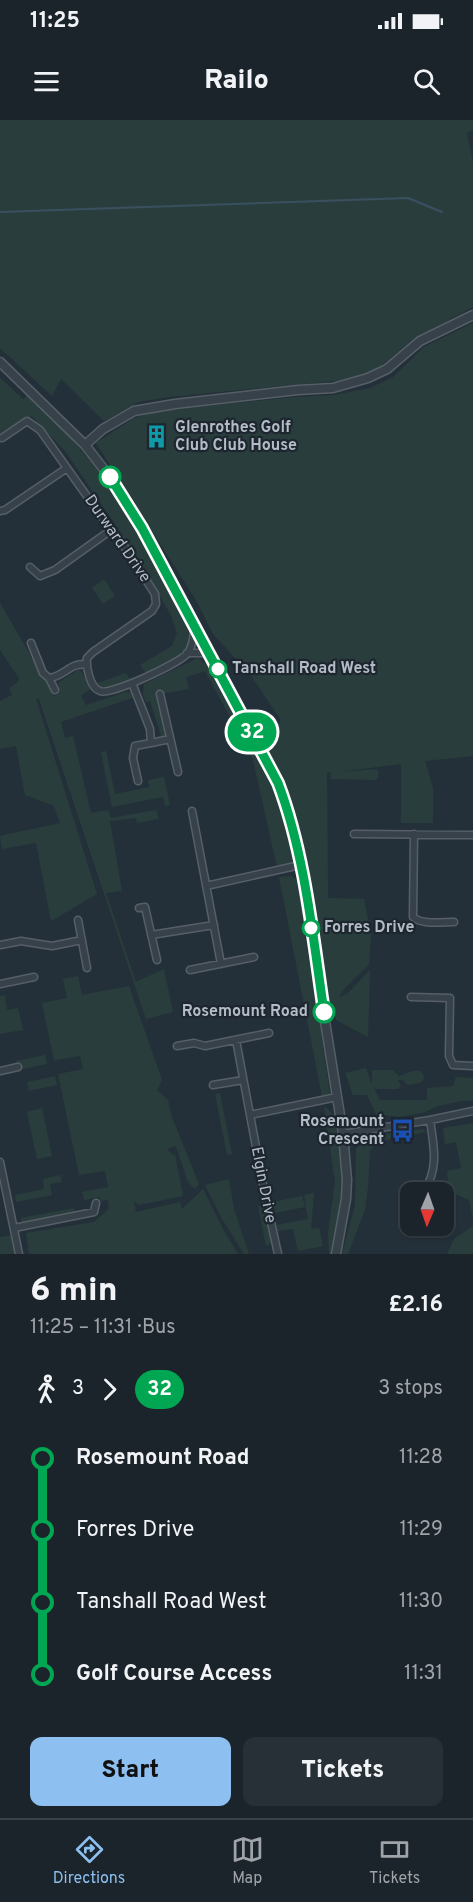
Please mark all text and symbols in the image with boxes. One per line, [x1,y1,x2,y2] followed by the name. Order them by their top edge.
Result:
[30,8,80,35] text: 11:25
[204,64,269,98] text: Railo
[30,65,63,98] icon: menu
[410,65,443,98] icon: search
[175,418,297,456] place label: Glenrothes Golf Club Club House
[144,424,170,450] building icon: Glenrothes Golf Club Club House
[99,466,121,488] unlabelled marker
[79,491,155,587] street label: Durward Drive
[232,659,376,679] place label: Tanshall Road West
[209,660,227,678] marker: Tanshall Road West
[225,712,279,752] line badge: 32
[239,719,265,746] text: 32
[324,918,414,938] place label: Forres Drive
[302,919,320,937] marker: Forres Drive
[313,1001,335,1023] marker: Rosemount Road
[182,1002,308,1022] place label: Rosemount Road
[300,1112,384,1150] place label: Rosemount Crescent
[389,1118,415,1144] bus stop icon: Rosemount Crescent
[246,1145,280,1225] street label: Elgin Drive
[400,1182,454,1236] north arrow
[400,1182,454,1236] map controls
[30,1271,118,1313] text: 6 min
[389,1292,443,1319] text: £2.16
[30,1315,176,1341] text: 11:25 – 11:31 · Bus
[30,1373,63,1406] icon: walk
[93,1373,126,1406] icon: forward
[72,1376,84,1402] text: 3
[147,1376,172,1403] text: 32
[378,1376,443,1402] text: 3 stops
[76,1445,250,1472] text: Rosemount Road
[399,1445,443,1471] text: 11:28
[76,1517,194,1544] text: Forres Drive
[399,1517,443,1543] text: 11:29
[76,1589,266,1616] text: Tanshall Road West
[399,1589,443,1615] text: 11:30
[76,1661,272,1688] text: Golf Course Access
[404,1661,443,1687] text: 11:31
[30,1737,231,1806] button: Start
[243,1737,443,1806] button: Tickets
[53,1833,125,1889] tab: Directions
[231,1833,264,1889] tab: Map
[369,1833,420,1889] tab: Tickets

